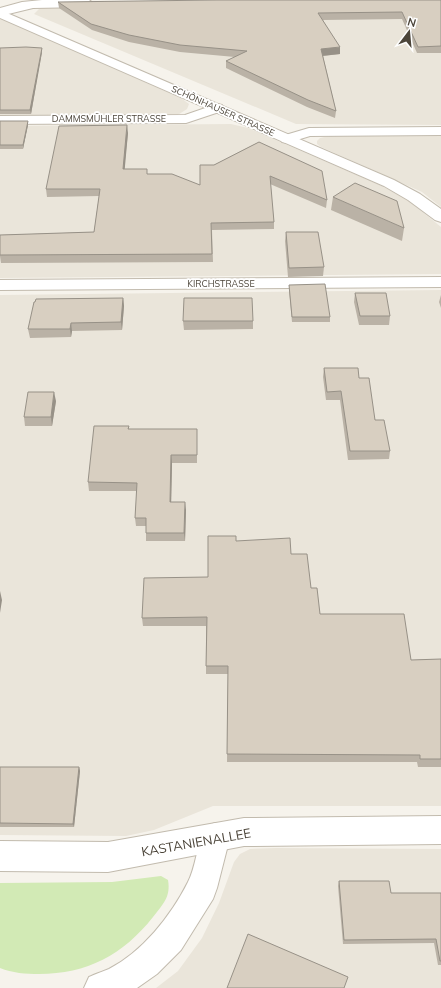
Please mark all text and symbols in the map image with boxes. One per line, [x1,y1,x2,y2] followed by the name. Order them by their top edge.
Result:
[389,12,429,52] north arrow
[406,15,418,30] text: N
[170,83,277,138] street label: SCHÖNHAUSER STRASSE
[52,113,166,124] street label: DAMMSMÜHLER STRASSE
[187,278,255,289] street label: KIRCHSTRASSE
[140,824,252,860] street label: KASTANIENALLEE

